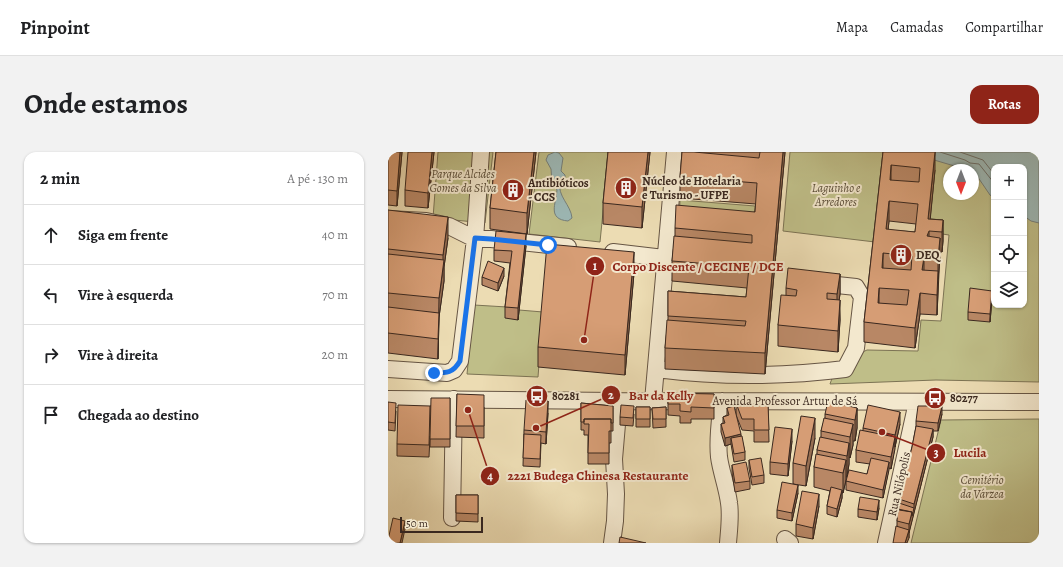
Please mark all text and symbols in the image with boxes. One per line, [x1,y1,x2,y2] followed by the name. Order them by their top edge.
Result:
[20,15,90,41] text: Pinpoint
[836,18,868,37] text: Mapa
[890,18,943,37] text: Camadas
[965,18,1043,37] text: Compartilhar
[24,85,188,123] text: Onde estamos
[970,85,1039,124] button: Rotas
[943,164,979,200] north arrow
[991,164,1027,308] map controls
[991,164,1027,200] button: +
[429,166,497,196] park label: Parque Alcides Gomes da Silva
[40,167,80,190] text: 2 min
[287,170,348,187] text: A pé · 130 m
[642,173,741,203] place label: Núcleo de Hotelaria e Turismo - UFPE
[527,175,589,205] place label: Antibióticos - CCS
[613,175,639,201] building icon: Núcleo de Hotelaria e Turismo - UFPE
[500,177,526,203] building icon: Antibióticos - CCS
[812,180,861,210] park label: Laguinho e Arredores
[991,200,1027,236] button: −
[40,224,62,246] icon: ahead
[78,225,168,245] text: Siga em frente
[322,226,348,243] text: 40 m
[539,236,557,254] route start
[991,236,1027,272] button: locate
[888,242,914,268] building icon: DEQ
[916,247,941,263] place label: DEQ
[585,254,791,279] callout: Corpo Discente / CECINE / DCE
[593,258,598,274] text: 1
[613,258,784,275] text: Corpo Discente / CECINE / DCE
[991,272,1027,308] button: layers
[40,284,62,306] icon: left
[78,285,174,305] text: Vire à esquerda
[322,286,348,303] text: 70 m
[40,344,62,366] icon: right
[78,345,158,365] text: Vire à direita
[322,346,348,363] text: 20 m
[425,364,443,382] route end
[524,383,550,409] bus stop icon: 80281
[601,383,701,408] callout: Bar da Kelly
[922,385,948,411] bus stop icon: 80277
[608,387,614,403] text: 2
[629,387,694,404] text: Bar da Kelly
[552,388,580,404] place label: 80281
[950,390,979,406] place label: 80277
[711,393,858,409] street label: Avenida Professor Artur de Sá
[40,404,62,426] icon: arrive
[78,405,199,425] text: Chegada ao destino
[926,440,995,465] callout: Lucila
[953,444,987,461] text: Lucila
[933,445,939,461] text: 3
[884,450,914,518] street label: Rua Nilópolis
[480,463,697,488] callout: 2221 Budega Chinesa Restaurante
[507,467,689,484] text: 2221 Budega Chinesa Restaurante
[487,468,493,484] text: 4
[960,472,1004,502] park label: Cemitério da Várzea
[400,515,483,534] scale bar
[406,516,428,531] text: 50 m

